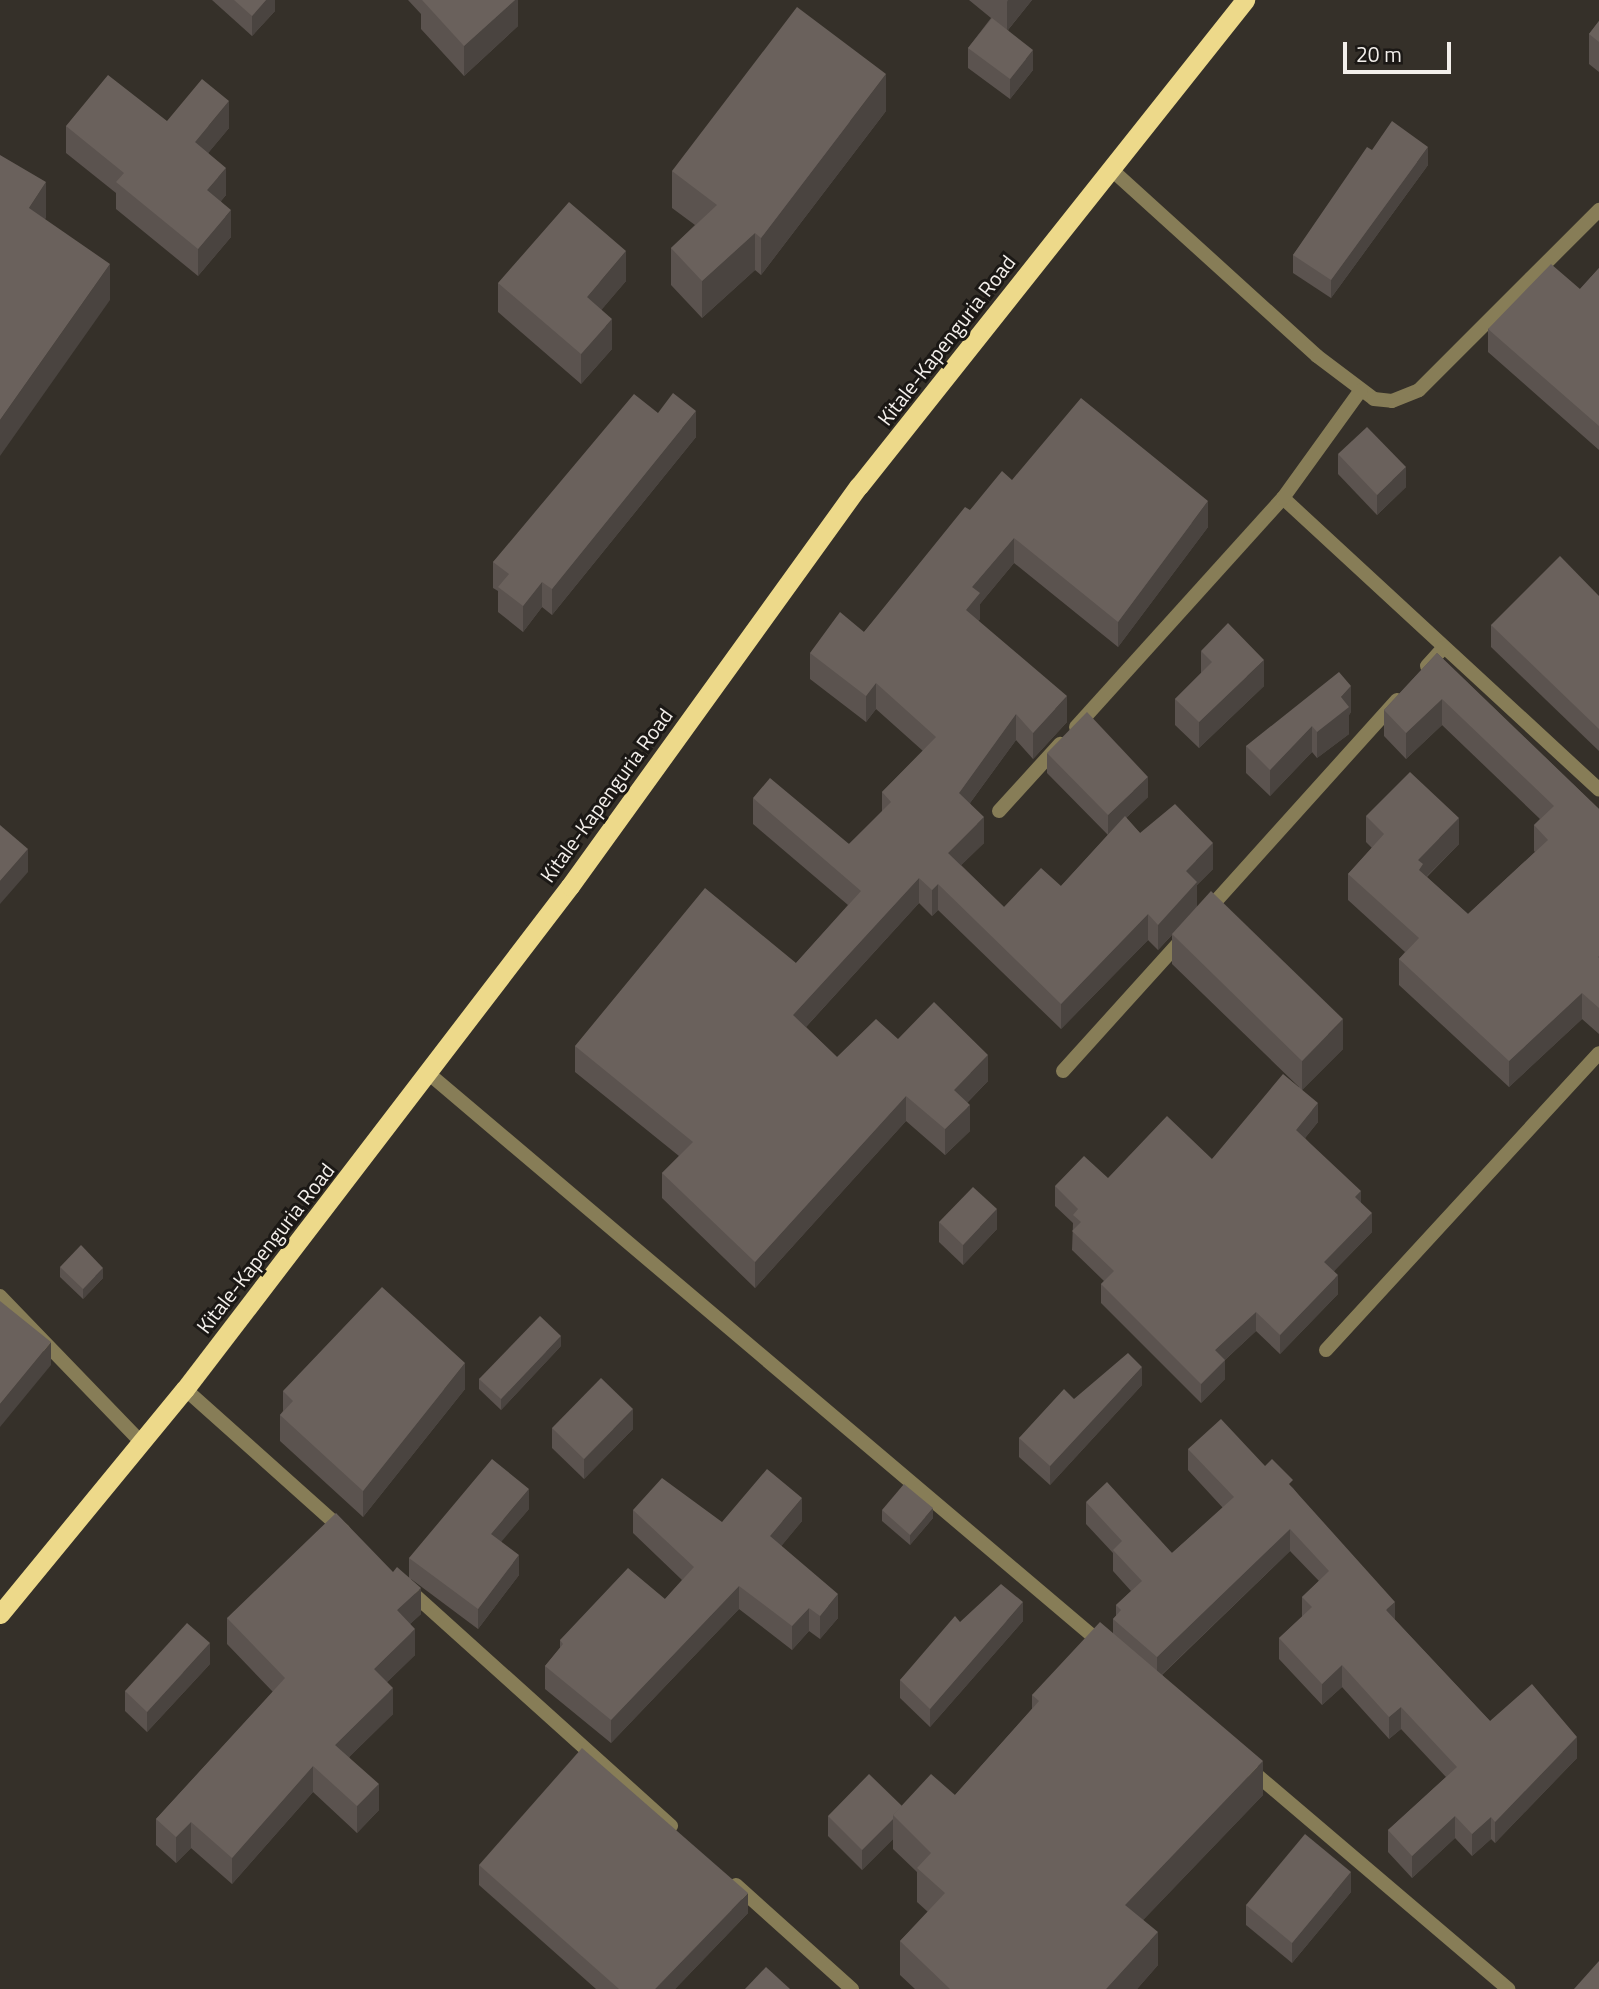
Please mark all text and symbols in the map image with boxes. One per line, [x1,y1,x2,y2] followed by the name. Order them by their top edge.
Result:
[1347,28,1456,72] scale bar
[1356,38,1402,70] text: 20 m
[872,250,1020,430] street label: Kitale-Kapenguria Road
[534,703,678,887] street label: Kitale-Kapenguria Road
[191,1158,339,1338] street label: Kitale-Kapenguria Road

